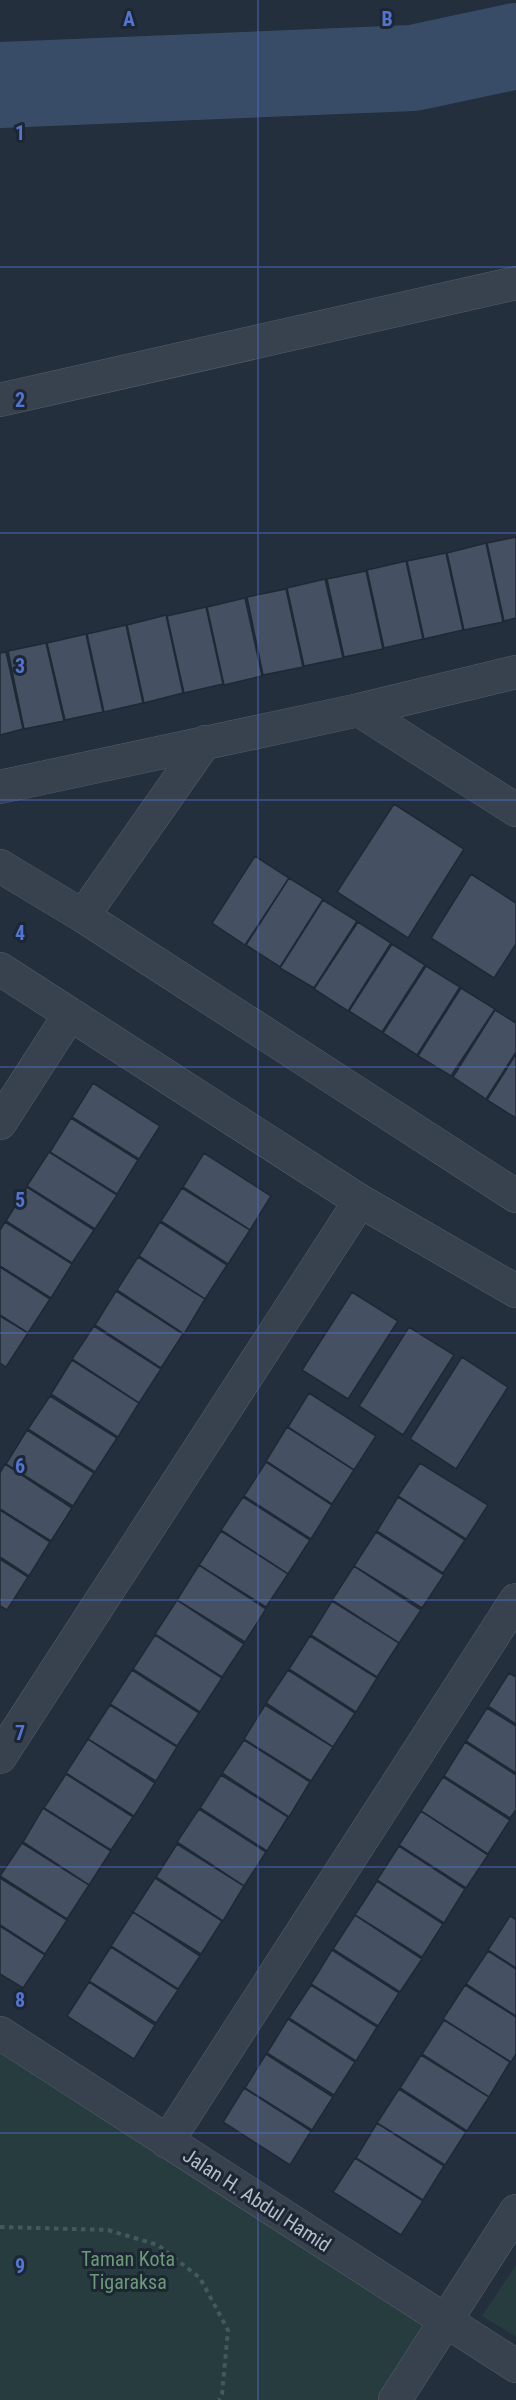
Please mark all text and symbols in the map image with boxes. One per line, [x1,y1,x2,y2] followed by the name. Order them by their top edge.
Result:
[123,7,135,31] text: A
[381,7,393,31] text: B
[15,121,25,145] text: 1
[15,388,25,412] text: 2
[15,654,25,678] text: 3
[15,921,25,945] text: 4
[15,1188,25,1212] text: 5
[15,1454,25,1478] text: 6
[15,1721,25,1745] text: 7
[15,1988,25,2012] text: 8
[178,2143,336,2257] street label: Jalan H. Abdul Hamid
[81,2247,175,2294] park label: Taman Kota Tigaraksa
[15,2254,25,2278] text: 9

